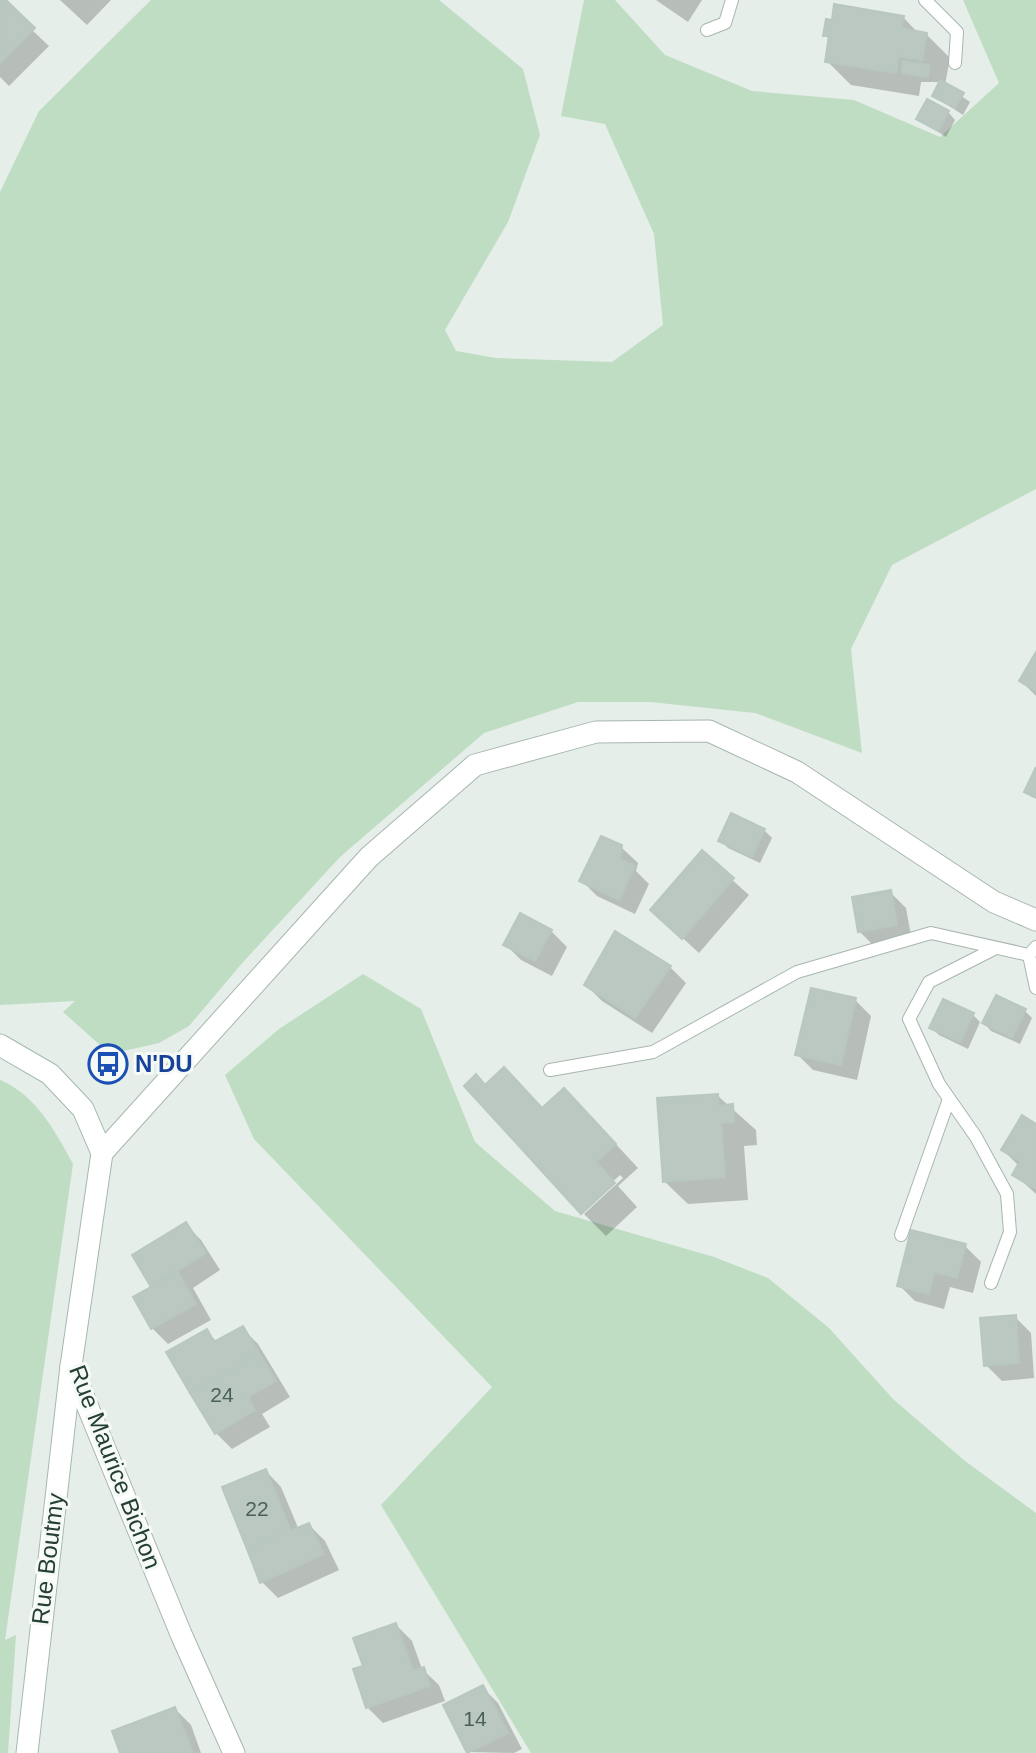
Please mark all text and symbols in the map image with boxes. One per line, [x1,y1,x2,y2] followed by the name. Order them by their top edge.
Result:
[87,1043,129,1085] bus stop icon: N'DU
[135,1050,193,1077] place label: N'DU
[64,1361,167,1573] street label: Rue Maurice Bichon
[210,1383,234,1406] house number: 24
[26,1492,69,1626] street label: Rue Boutmy
[245,1497,269,1520] house number: 22
[463,1707,487,1730] house number: 14

